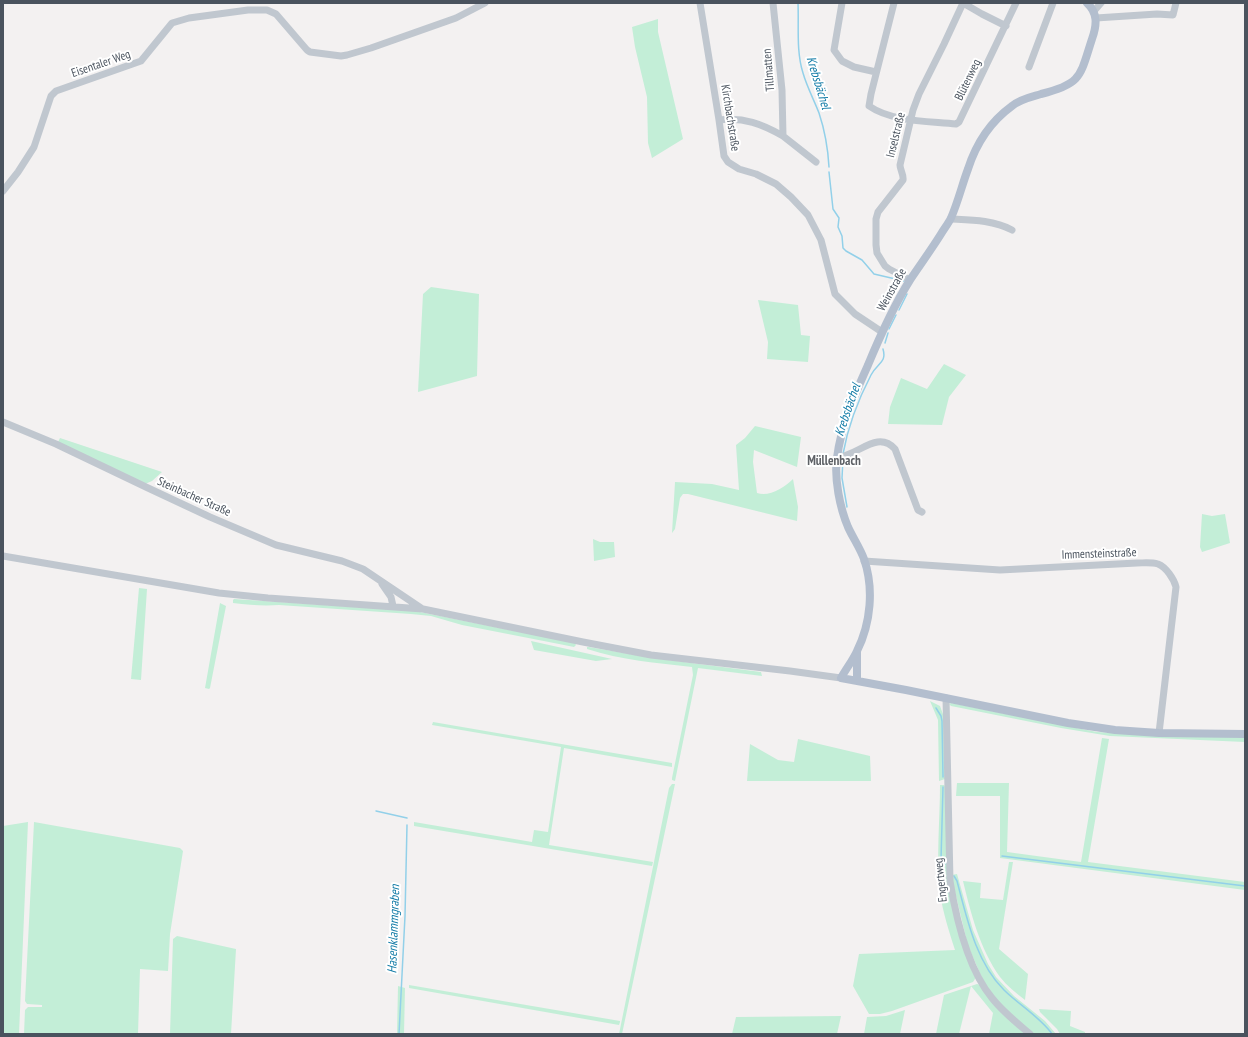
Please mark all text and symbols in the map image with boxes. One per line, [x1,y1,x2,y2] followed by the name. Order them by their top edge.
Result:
[70,47,132,81] street label: Eisentaler Weg
[760,48,778,92] street label: Tillmatten
[803,55,833,111] water label: Krebsbächel
[952,57,984,103] street label: Blütenweg
[718,84,742,152] street label: Kirchbachstraße
[883,111,909,159] street label: Inselstraße
[874,266,910,314] street label: Weinstraße
[832,382,864,438] water label: Krebsbächel
[807,453,861,469] district label: Müllenbach
[155,474,233,520] street label: Steinbacher Straße
[1061,545,1137,563] street label: Immensteinstraße
[932,857,950,903] street label: Engertweg
[385,884,403,974] water label: Hasenklammgraben

